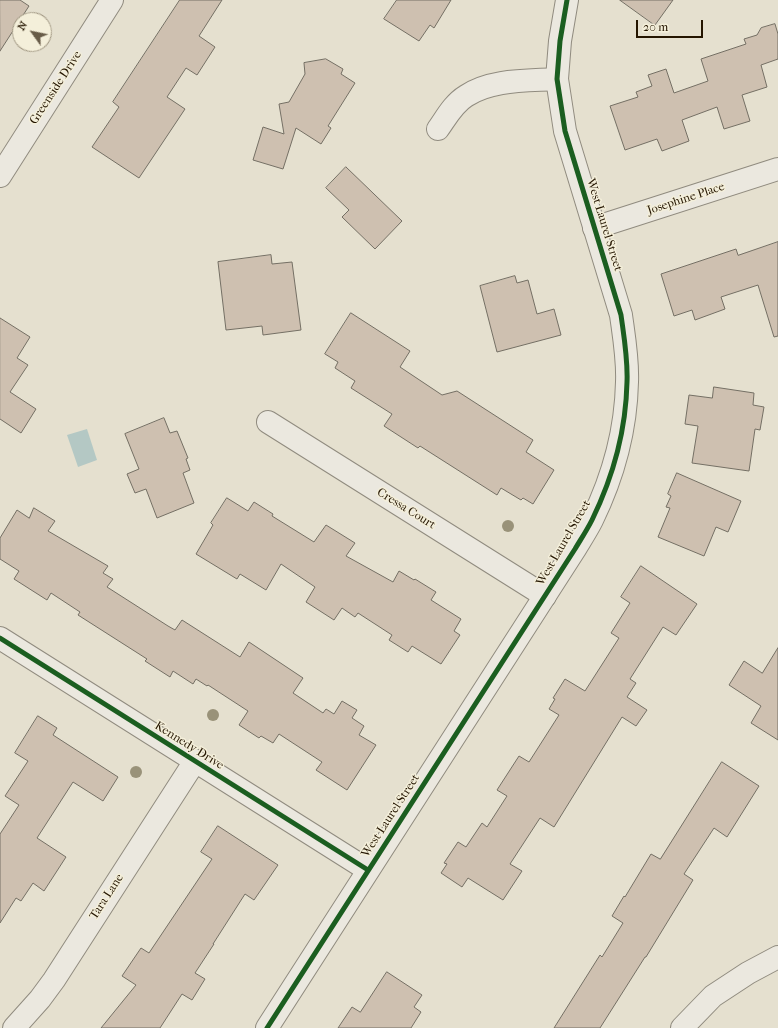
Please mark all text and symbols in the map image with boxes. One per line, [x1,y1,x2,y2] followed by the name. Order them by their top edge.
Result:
[12,12,52,52] north arrow
[638,12,705,38] scale bar
[15,19,30,33] text: N
[643,20,668,34] text: 20 m
[27,49,85,127] street label: Greenside Drive
[583,177,625,273] street label: West Laurel Street
[646,180,726,218] street label: Josephine Place
[374,485,438,533] street label: Cressa Court
[534,498,594,588] street label: West Laurel Street
[152,719,226,773] street label: Kennedy Drive
[359,772,423,860] street label: West Laurel Street
[87,871,127,923] street label: Tara Lane

